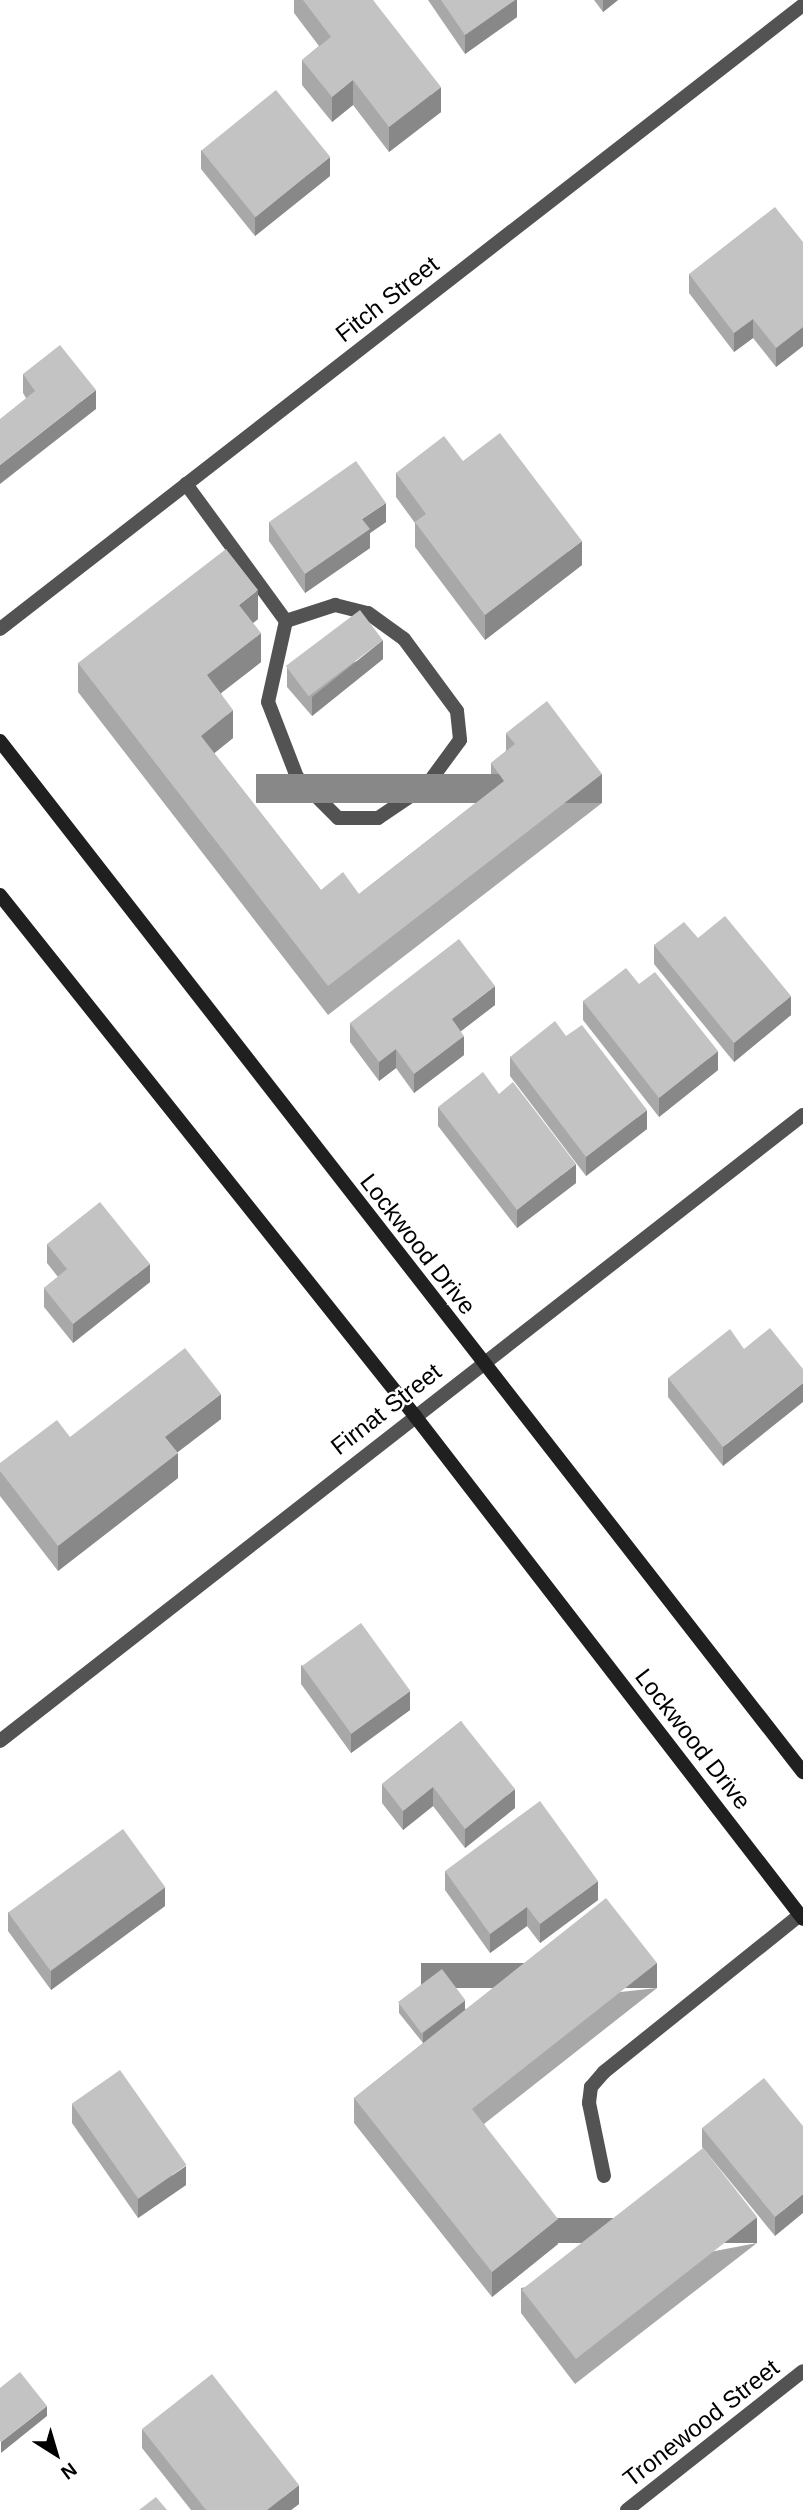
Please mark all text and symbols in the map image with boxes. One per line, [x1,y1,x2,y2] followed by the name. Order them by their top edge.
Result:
[330,250,444,348] street label: Fitch Street
[354,1168,482,1320] street label: Lockwood Drive
[325,1357,447,1461] street label: Firnat Street
[629,1663,757,1815] street label: Lockwood Drive
[617,2353,785,2493] street label: Tronewood Street
[21,2419,91,2489] north arrow
[57,2459,81,2484] text: N

